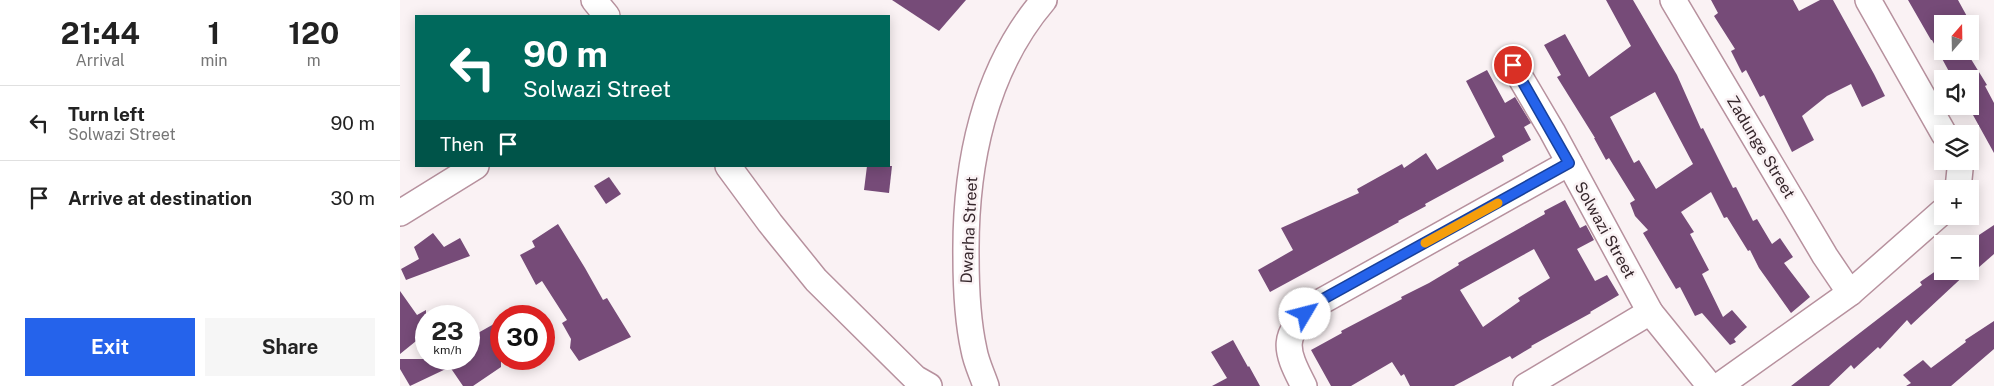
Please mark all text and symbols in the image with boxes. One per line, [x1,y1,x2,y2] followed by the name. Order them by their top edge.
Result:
[61,15,140,51] text: 21:44
[208,15,220,51] text: 1
[288,15,339,51] text: 120
[1934,15,1979,60] north arrow
[1934,15,1979,280] map controls
[523,34,608,75] text: 90 m
[440,35,505,100] icon: left
[1492,44,1534,86] pin
[76,51,125,70] text: Arrival
[200,51,228,70] text: min
[307,51,321,70] text: m
[1499,51,1527,79] icon: arrive
[1934,70,1979,115] button: sound
[523,76,671,102] text: Solwazi Street
[1723,92,1799,202] street label: Zadunge Street
[68,103,145,125] text: Turn left
[25,109,53,137] icon: left
[331,112,375,134] text: 90 m
[68,125,176,144] text: Solwazi Street
[1934,125,1979,170] button: layers
[494,130,522,158] icon: arrive
[440,133,484,155] text: Then
[957,176,981,284] street label: Dwarha Street
[1571,178,1639,282] street label: Solwazi Street
[1934,180,1979,225] button: +
[25,184,53,212] icon: arrive
[68,187,252,209] text: Arrive at destination
[330,187,375,209] text: 30 m
[1934,235,1979,280] button: −
[1278,287,1330,339] position arrow
[490,305,555,370] speed limit sign: 30
[431,316,464,346] text: 23
[25,318,195,376] button: Exit
[205,318,375,376] button: Share
[433,343,462,357] text: km/h

